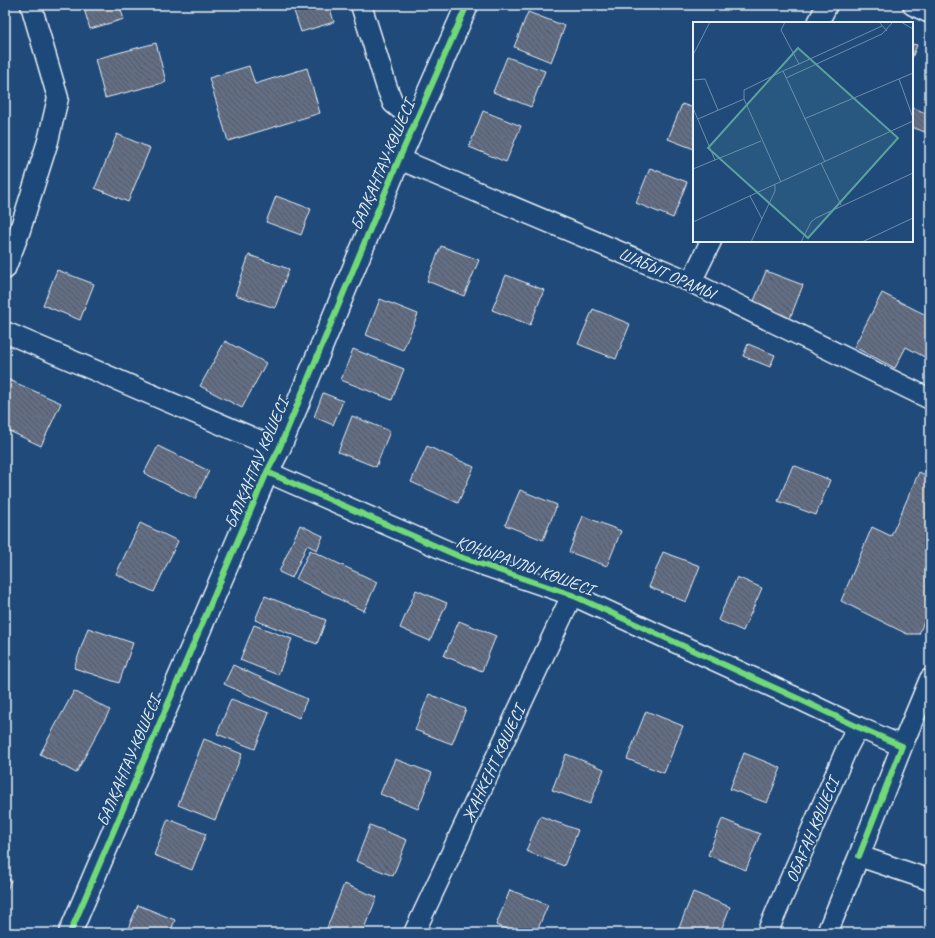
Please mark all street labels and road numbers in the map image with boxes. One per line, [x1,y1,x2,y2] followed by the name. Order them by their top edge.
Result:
[346,93,421,233] street label: БАЛҚАНТАУ КӨШЕСІ
[616,243,721,305] street label: ШАБЫТ ОРАМЫ
[220,391,295,531] street label: БАЛҚАНТАУ КӨШЕСІ
[453,531,600,602] street label: ҚОҢЫРАУЛЫ КӨШЕСІ
[92,689,167,829] street label: БАЛҚАНТАУ КӨШЕСІ
[457,699,531,826] street label: ЖАНКЕНТ КӨШЕСІ
[781,771,845,885] street label: ОБАҒАН КӨШЕСІ

